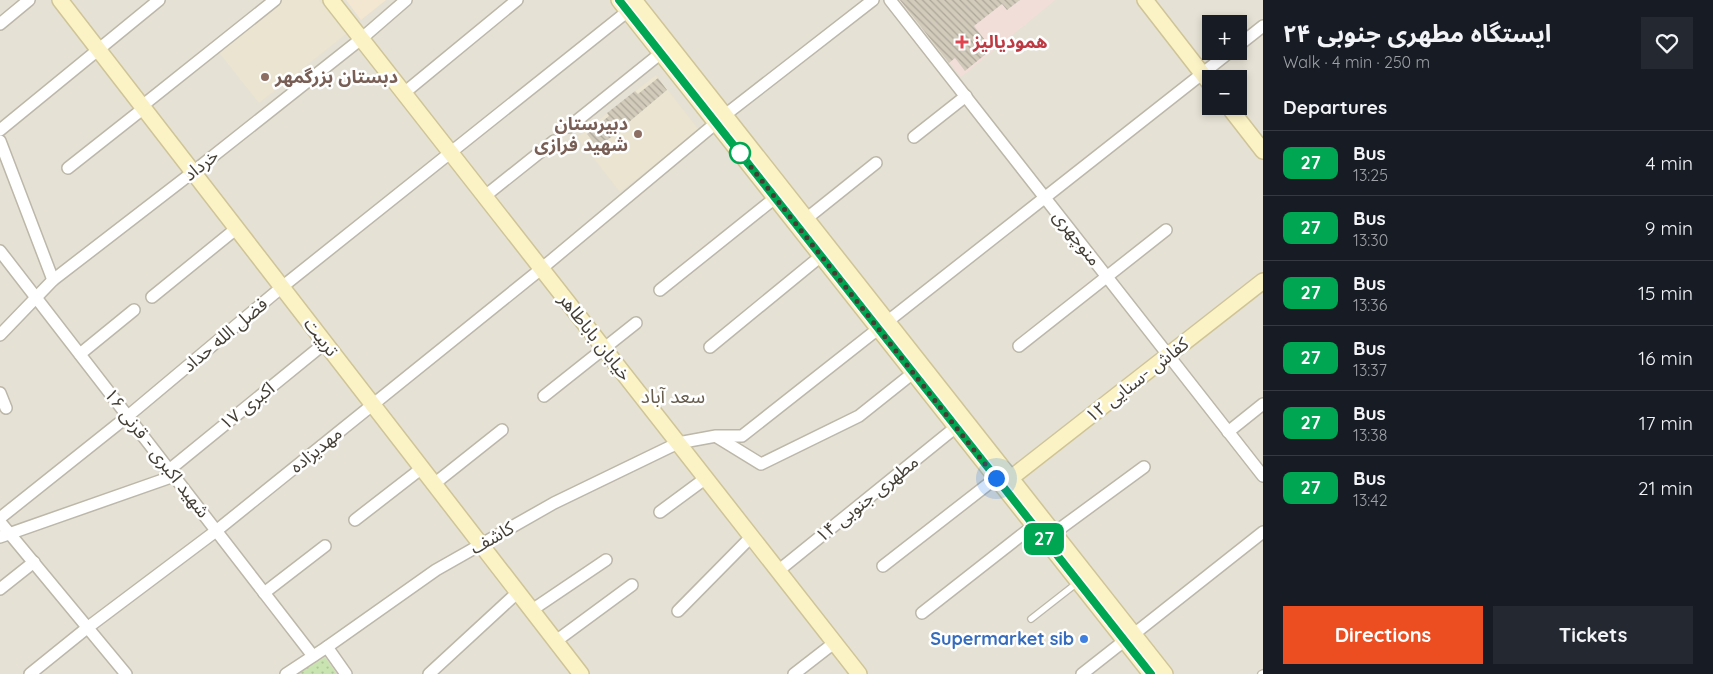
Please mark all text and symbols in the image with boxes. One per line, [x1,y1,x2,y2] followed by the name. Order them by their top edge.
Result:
[1202,15,1247,115] map controls
[1202,15,1247,60] button: +
[1641,17,1693,69] button: heart
[1283,18,1551,48] text: ایستگاه مطهری جنوبی ۲۴
[972,30,1048,53] place label: همودیالیز
[955,35,969,49] marker: همودیالیز
[1283,52,1430,72] text: Walk · 4 min · 250 m
[274,65,398,88] place label: دبستان بزرگمهر
[1202,70,1247,115] button: −
[259,71,271,83] marker: دبستان بزرگمهر
[1283,95,1387,119] text: Departures
[534,112,628,156] place label: دبیرستان شهید فرازی
[632,128,644,140] marker: دبیرستان شهید فرازی
[1353,141,1386,165] text: Bus
[729,142,751,164] unlabelled marker
[178,144,223,186] street label: خرداد
[1300,151,1321,174] text: 27
[1645,151,1693,175] text: 4 min
[1353,165,1388,185] text: 13:25
[1048,205,1106,270] street label: منوچهری
[1353,206,1386,230] text: Bus
[1300,216,1321,239] text: 27
[1645,216,1693,240] text: 9 min
[1353,230,1388,250] text: 13:30
[1353,271,1386,295] text: Bus
[1300,281,1321,304] text: 27
[1638,281,1693,305] text: 15 min
[553,287,637,385] street label: خیابان باباطاهر
[177,292,272,377] street label: فضل الله حداد
[1353,295,1387,315] text: 13:36
[299,313,344,361] street label: تربیت
[1080,332,1193,427] street label: کفاش -سنایی ۱۲
[1353,336,1386,360] text: Bus
[1300,346,1321,369] text: 27
[1638,346,1693,370] text: 16 min
[1353,360,1387,380] text: 13:37
[215,376,279,435] street label: اکبری ۱۷
[100,383,215,522] street label: شهید اکبری - قرنی ۱۶
[641,384,705,408] district label: سعد آباد
[1353,401,1386,425] text: Bus
[1300,411,1321,434] text: 27
[1639,411,1693,435] text: 17 min
[285,422,346,478] street label: مهدیزاده
[1353,425,1387,445] text: 13:38
[811,450,923,547] street label: مطهری جنوبی ۱۴
[984,466,1009,491] your location
[1353,466,1386,490] text: Bus
[1300,476,1321,499] text: 27
[1638,476,1693,500] text: 21 min
[1353,490,1388,510] text: 13:42
[466,516,518,559] street label: کاشف
[1022,523,1066,555] line badge: 27
[1034,527,1054,550] text: 27
[1283,606,1483,664] button: Directions
[1493,606,1693,664] button: Tickets
[930,627,1074,650] place label: Supermarket sib
[1078,633,1090,645] marker: Supermarket sib

